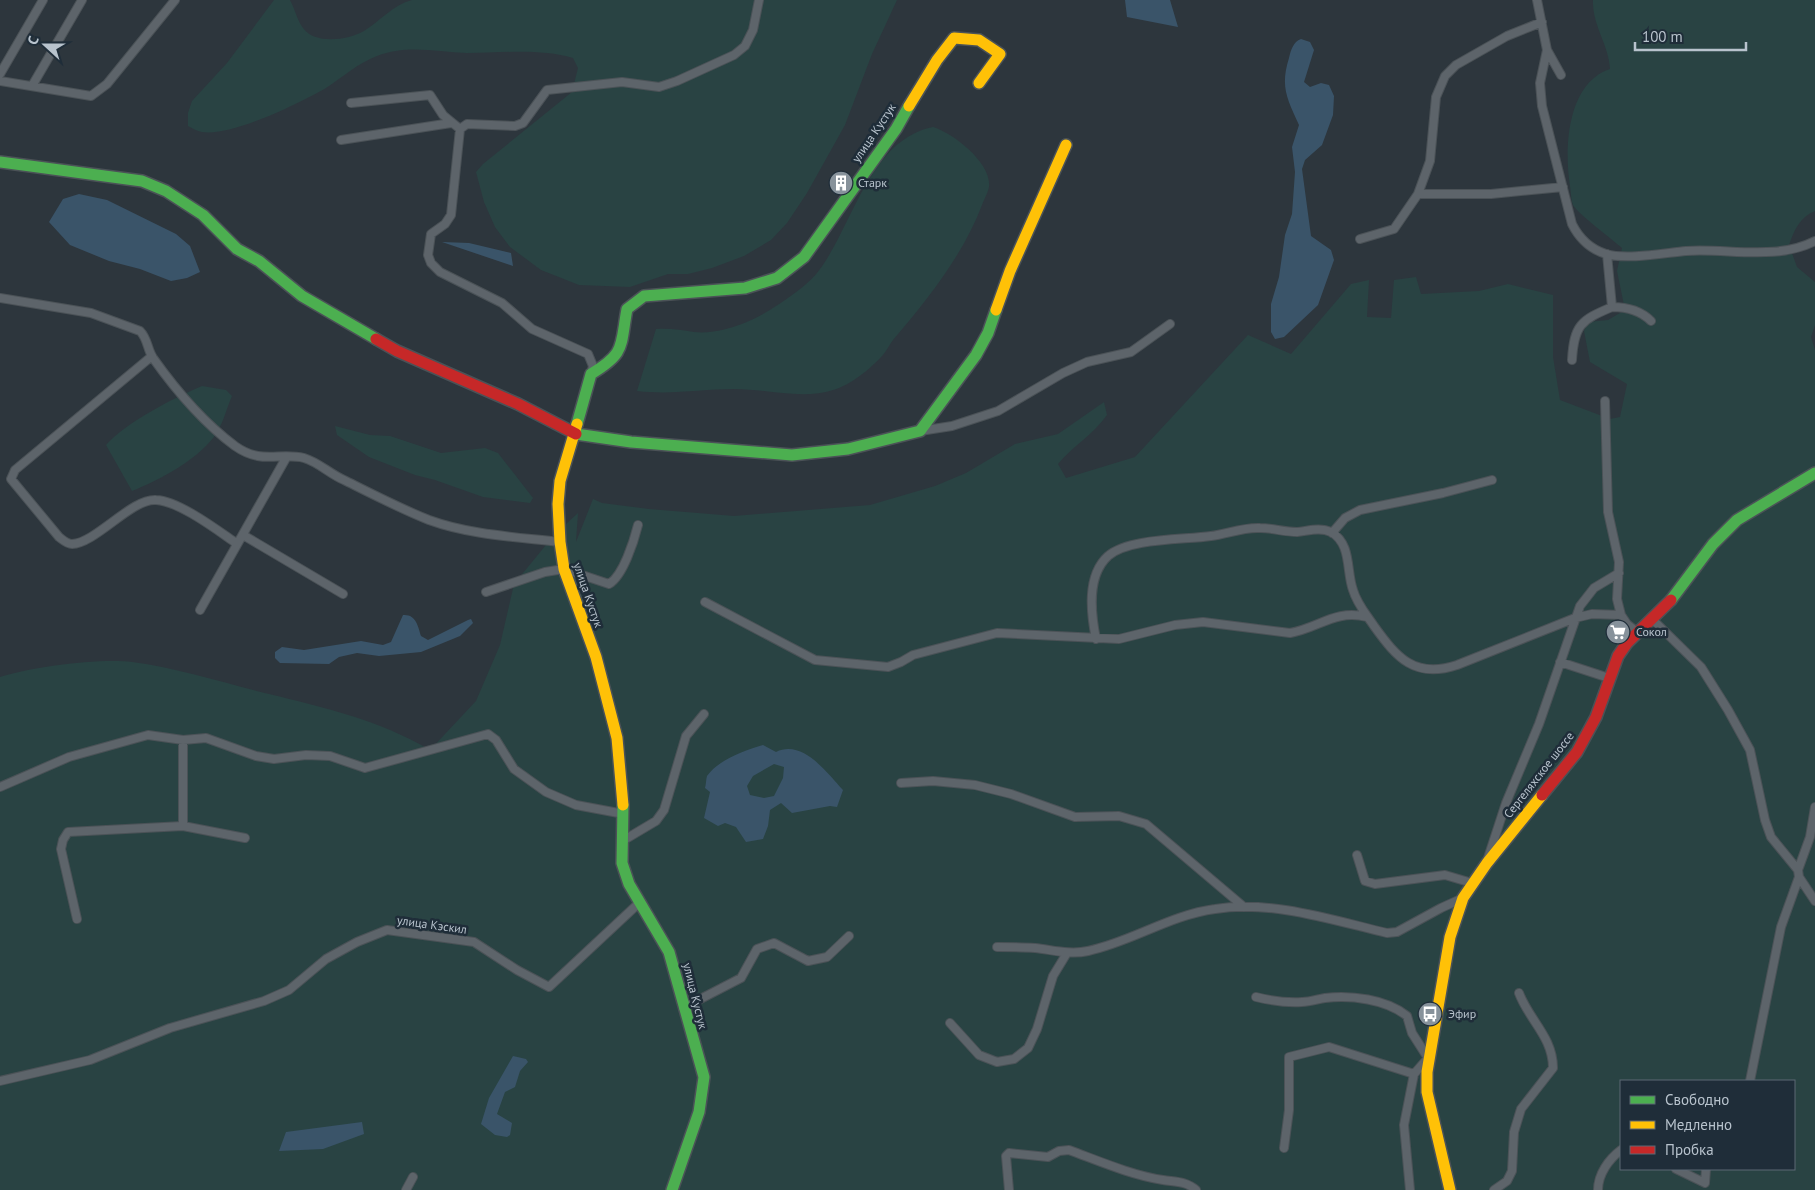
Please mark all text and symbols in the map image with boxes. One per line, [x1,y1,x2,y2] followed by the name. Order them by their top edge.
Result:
[20,20,70,70] north arrow
[1635,20,1746,52] scale bar
[1642,27,1683,46] text: 100 m
[23,33,43,47] text: С
[848,100,899,165] street label: улица Кустук
[828,170,854,196] building icon: Старк
[858,175,887,190] place label: Старк
[570,560,607,630] street label: улица Кустук
[1605,619,1631,645] supermarket icon: Сокол
[1636,624,1667,639] place label: Сокол
[1500,729,1577,821] street label: Сергеляхское шоссе
[396,912,468,937] street label: улица Кэскил
[680,961,711,1031] street label: улица Кустук
[1417,1001,1443,1027] bus stop icon: Эфир
[1448,1006,1476,1021] place label: Эфир
[1620,1080,1795,1170] legend
[1665,1090,1729,1109] text: Свободно
[1665,1115,1732,1134] text: Медленно
[1665,1140,1714,1159] text: Пробка

